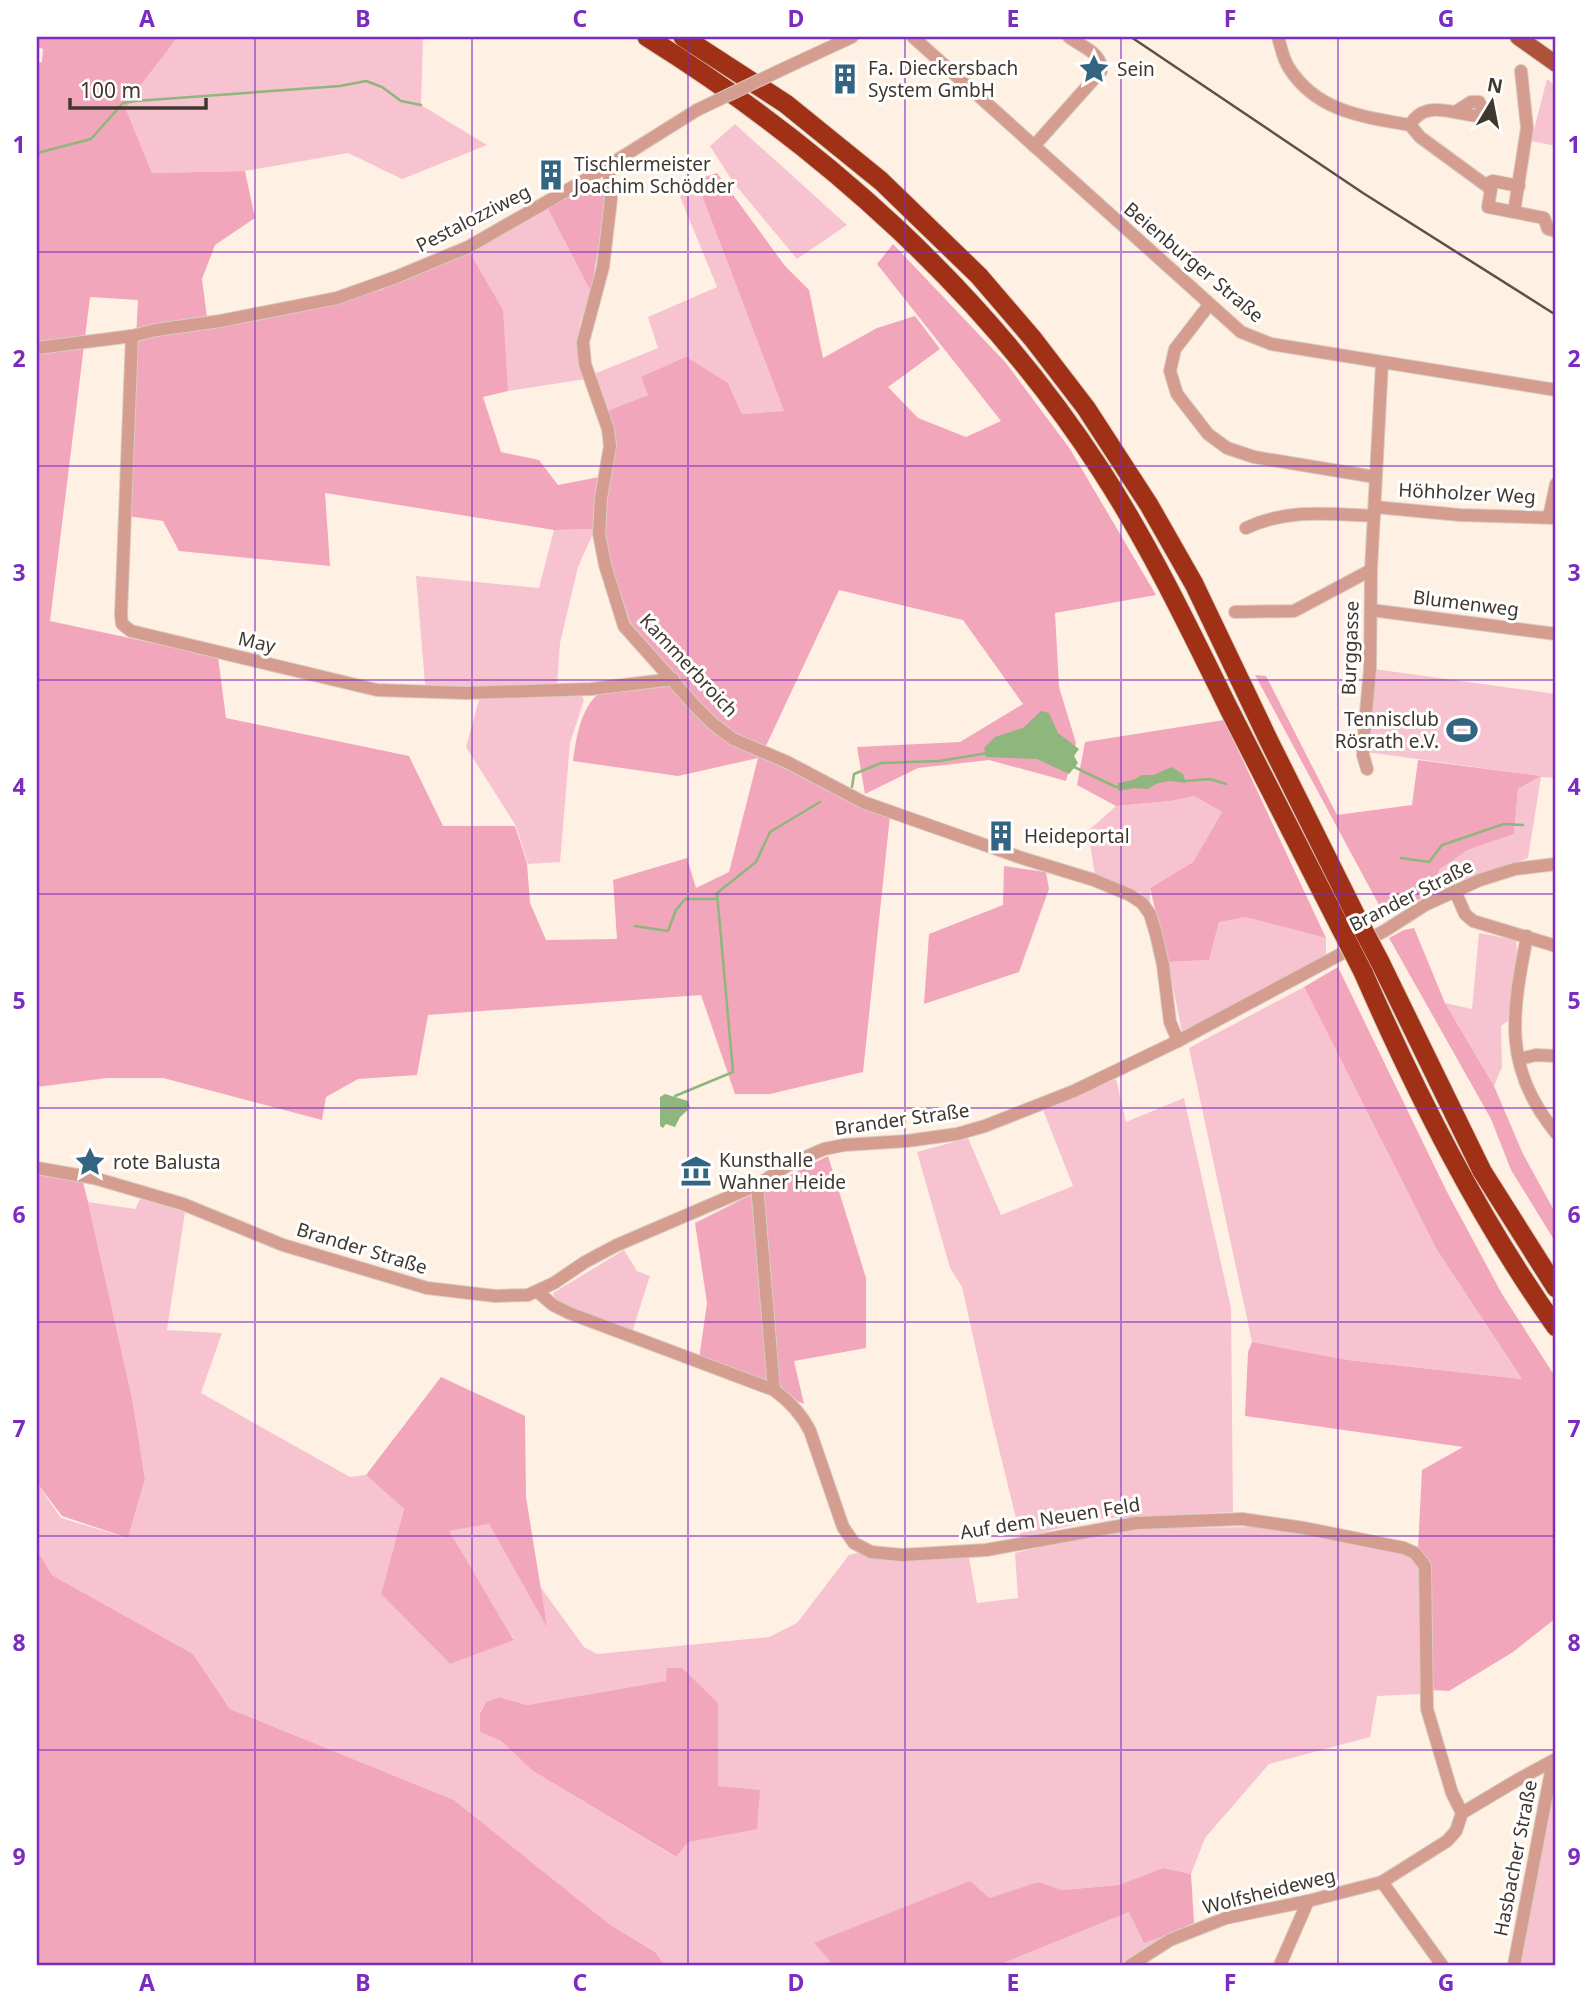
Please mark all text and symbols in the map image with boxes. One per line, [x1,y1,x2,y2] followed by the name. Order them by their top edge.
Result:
[139,2,155,34] text: A
[355,2,371,34] text: B
[573,2,588,34] text: C
[788,2,804,34] text: D
[1007,2,1019,34] text: E
[1224,2,1236,34] text: F
[1438,2,1454,34] text: G
[1077,52,1111,86] place icon: Sein
[868,55,1018,103] place label: Fa. Dieckersbach System GmbH
[1117,56,1155,82] place label: Sein
[828,62,862,96] building icon: Fa. Dieckersbach System GmbH
[70,66,206,110] scale bar
[1456,66,1526,136] north arrow
[1485,71,1505,99] text: N
[80,76,141,104] text: 100 m
[12,128,26,160] text: 1
[1567,128,1581,160] text: 1
[572,151,735,199] place label: Tischlermeister Joachim Schödder
[534,158,568,192] building icon: Tischlermeister Joachim Schödder
[411,178,535,258] street label: Pestalozziweg
[1119,196,1269,328] street label: Beienburger Straße
[12,342,26,374] text: 2
[1567,342,1581,374] text: 2
[1398,476,1536,510] street label: Höhholzer Weg
[12,556,26,588] text: 3
[1567,556,1581,588] text: 3
[1412,584,1520,622] street label: Blumenweg
[1335,600,1365,696] street label: Burggasse
[634,608,744,722] street label: Kammerbroich
[236,625,279,659] street label: May
[1335,706,1439,754] place label: Tennisclub Rösrath e.V.
[1445,713,1479,747] sports icon: Tennisclub Rösrath e.V.
[12,770,26,802] text: 4
[1567,770,1581,802] text: 4
[984,819,1018,853] building icon: Heideportal
[1024,823,1130,849] place label: Heideportal
[1345,853,1477,937] street label: Brander Straße
[12,984,26,1016] text: 5
[1567,984,1581,1016] text: 5
[833,1097,971,1141] street label: Brander Straße
[73,1145,107,1179] place icon: rote Balusta
[719,1147,846,1195] place label: Kunsthalle Wahner Heide
[113,1149,221,1175] place label: rote Balusta
[679,1154,713,1188] museum icon: Kunsthalle Wahner Heide
[12,1198,26,1230] text: 6
[1567,1198,1581,1230] text: 6
[293,1216,431,1280] street label: Brander Straße
[12,1412,26,1444] text: 7
[1567,1412,1581,1444] text: 7
[958,1491,1142,1545] street label: Auf dem Neuen Feld
[12,1626,26,1658] text: 8
[1567,1626,1581,1658] text: 8
[1487,1778,1543,1938] street label: Hasbacher Straße
[12,1840,26,1872] text: 9
[1567,1840,1581,1872] text: 9
[1200,1862,1338,1920] street label: Wolfsheideweg
[139,1966,155,1998] text: A
[355,1966,371,1998] text: B
[573,1966,588,1998] text: C
[788,1966,804,1998] text: D
[1007,1966,1019,1998] text: E
[1224,1966,1236,1998] text: F
[1438,1966,1454,1998] text: G

